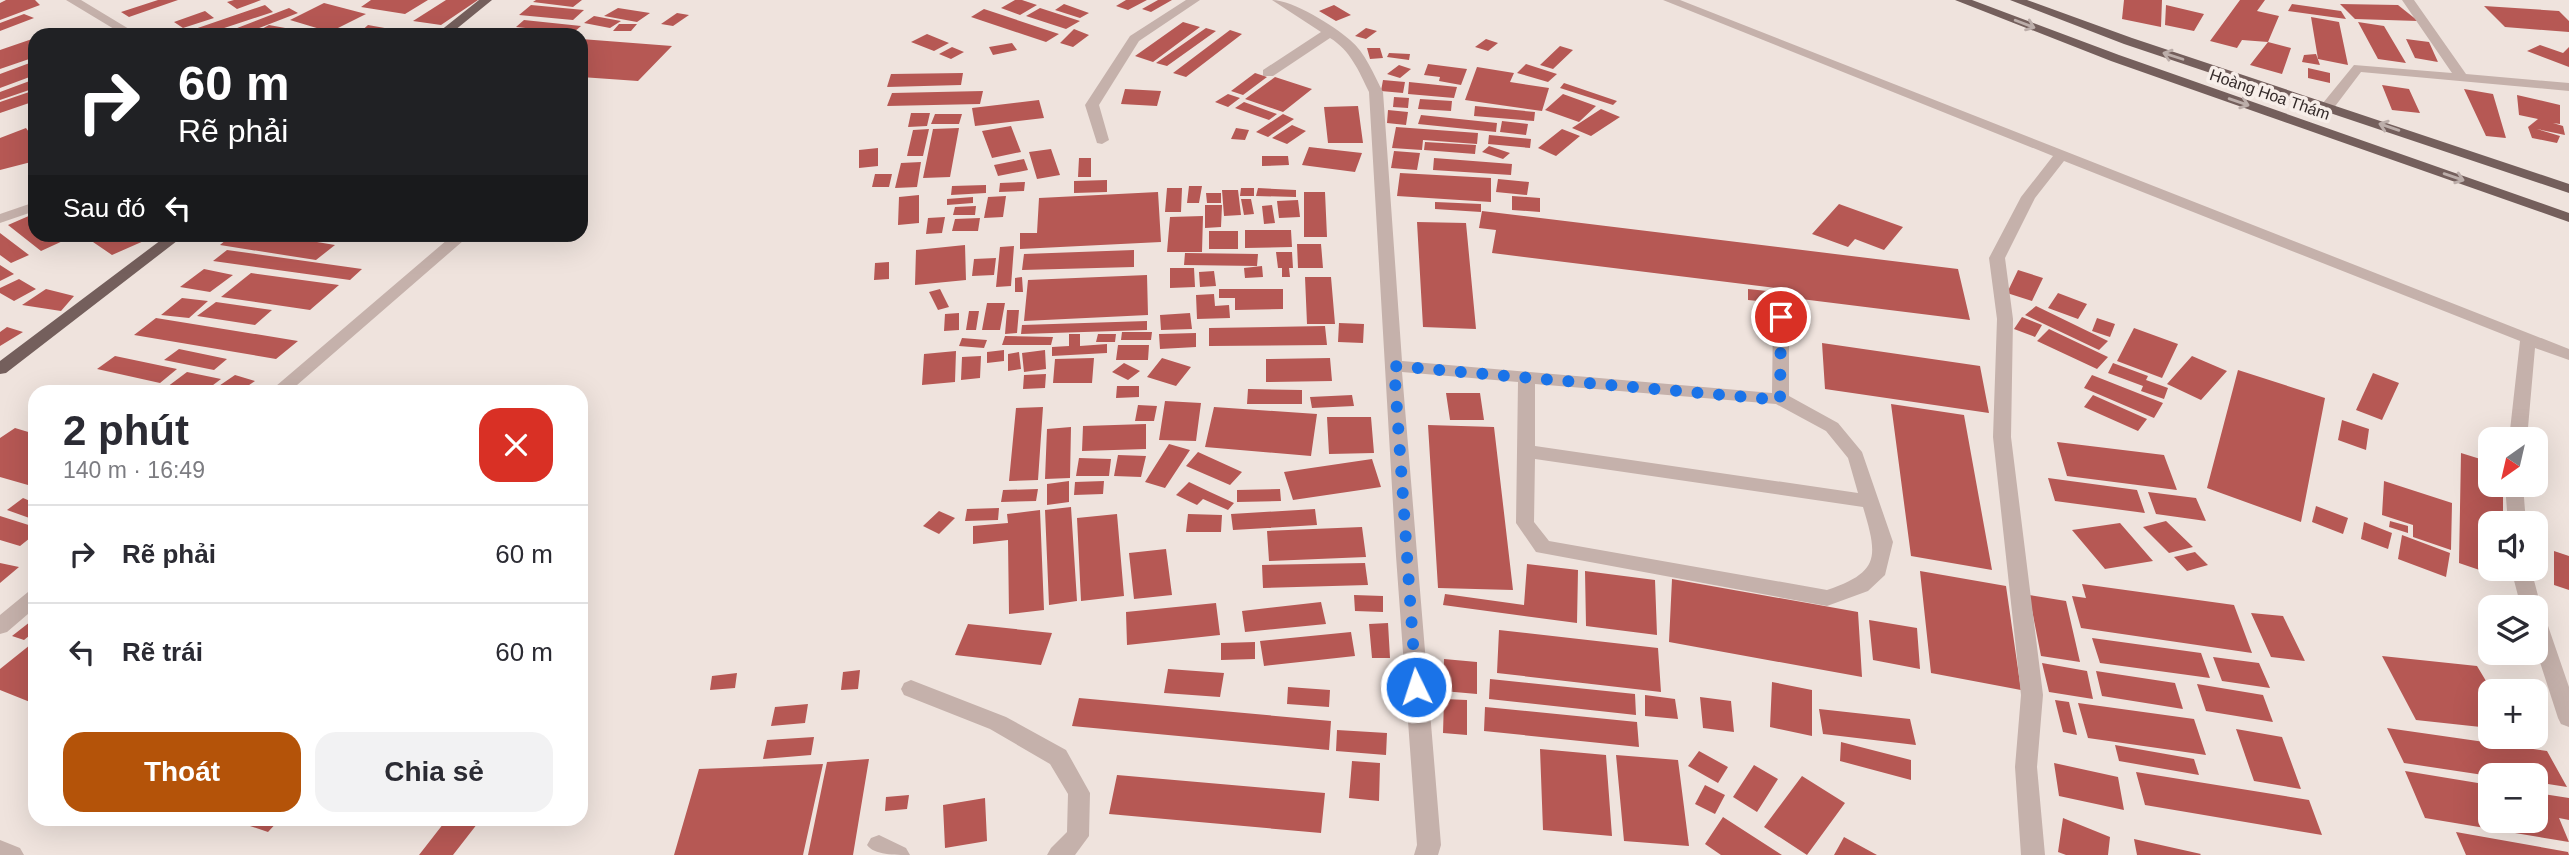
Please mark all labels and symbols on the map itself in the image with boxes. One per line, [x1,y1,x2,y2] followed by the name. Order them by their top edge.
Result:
[2014,19,2036,32] one-way arrow
[2162,49,2184,61] one-way arrow
[2208,66,2332,123] street label: Hoàng Hoa Thám
[2227,97,2249,109] one-way arrow
[2378,120,2400,132] one-way arrow
[2442,172,2464,184] one-way arrow
[1751,287,1811,347] pin
[2478,427,2548,497] north arrow
[1379,650,1453,724] position arrow

